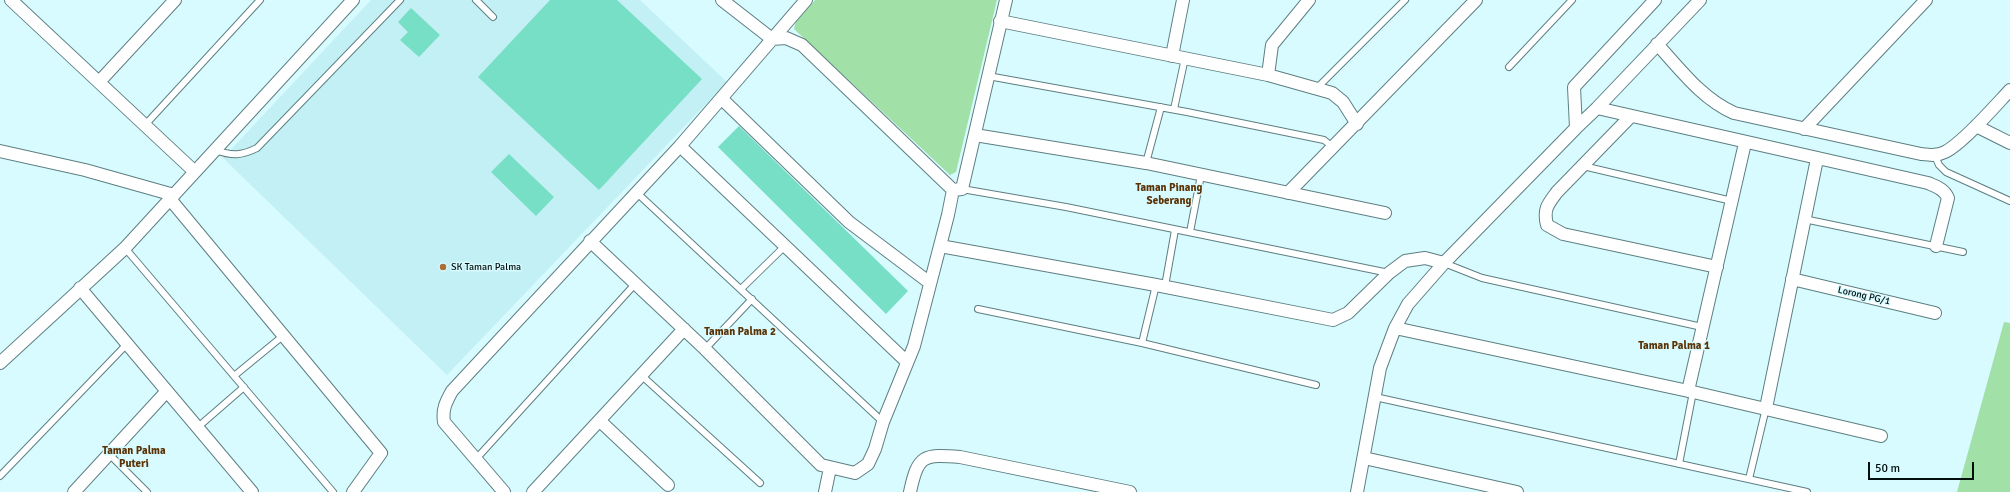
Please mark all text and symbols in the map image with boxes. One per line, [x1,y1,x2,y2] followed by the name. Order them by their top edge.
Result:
[1136,181,1202,207] district label: Taman Pinang Seberang
[451,261,521,273] place label: SK Taman Palma
[438,262,448,272] marker: SK Taman Palma
[1837,284,1891,308] street label: Lorong PG/1
[704,325,776,339] district label: Taman Palma 2
[1638,339,1710,353] district label: Taman Palma 1
[102,444,166,470] district label: Taman Palma Puteri
[1870,454,1976,480] scale bar
[1875,461,1900,476] text: 50 m

